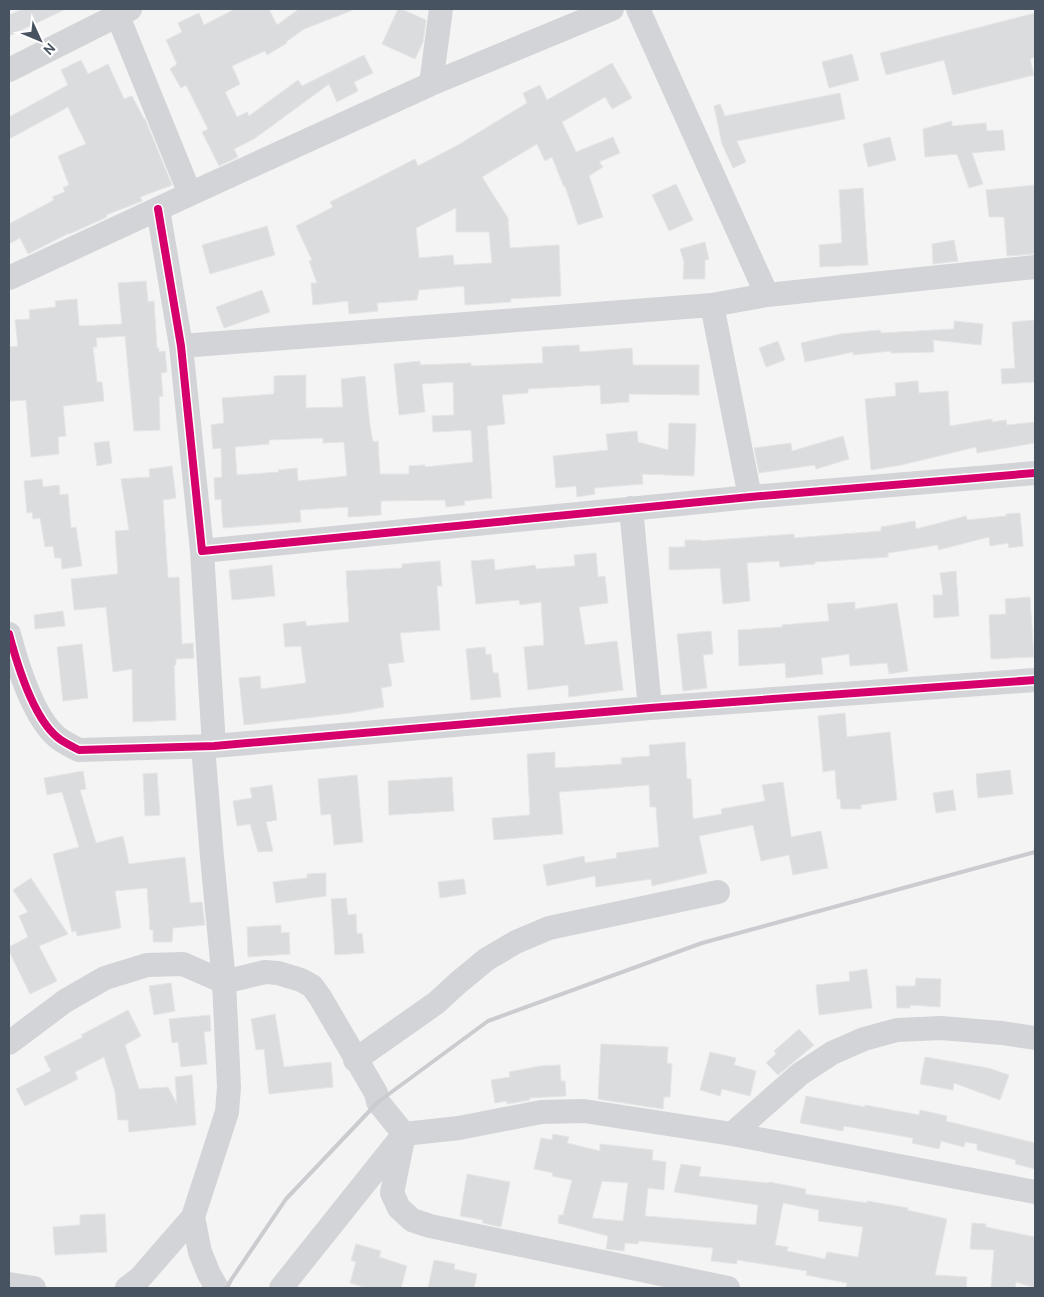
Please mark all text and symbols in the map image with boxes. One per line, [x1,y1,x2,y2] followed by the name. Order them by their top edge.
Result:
[15,15,65,65] north arrow
[39,39,59,59] text: N

